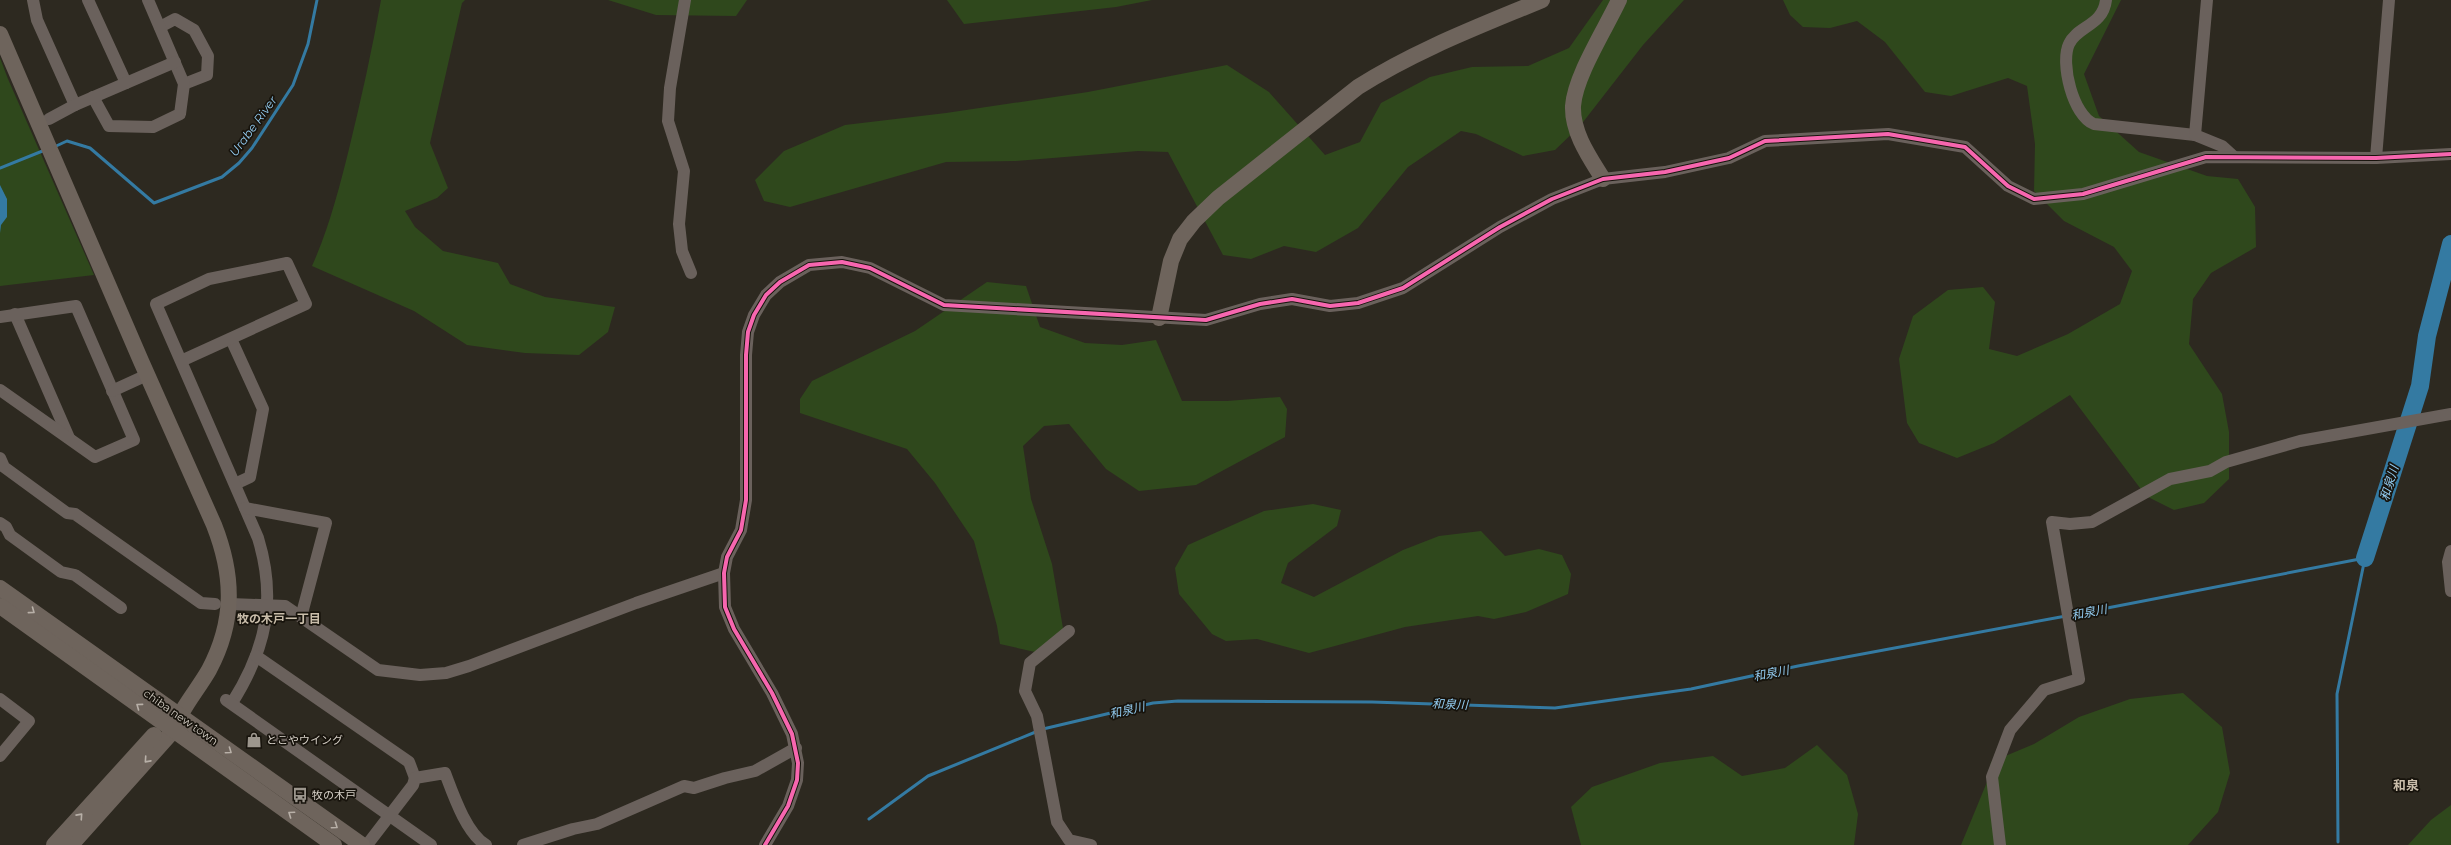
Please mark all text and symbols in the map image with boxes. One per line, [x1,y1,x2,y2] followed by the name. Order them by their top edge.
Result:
[226,93,280,159] water label: Urabe River
[2377,462,2402,502] water label: 和泉川
[2070,601,2110,623] water label: 和泉川
[27,606,34,613] one-way arrow
[237,611,321,626] district label: 牧の木戸一丁目
[1752,662,1792,684] water label: 和泉川
[141,686,221,748] street label: chiba new town
[1432,696,1470,712] water label: 和泉川
[1108,698,1148,721] water label: 和泉川
[136,704,143,711] one-way arrow
[245,731,263,749] shop icon: とこやウイング
[266,733,343,747] place label: とこやウイング
[225,746,232,754] one-way arrow
[144,755,151,762] one-way arrow
[2393,777,2419,793] district label: 和泉
[291,786,309,804] bus stop icon: 牧の木戸
[312,788,356,802] place label: 牧の木戸
[288,812,295,819] one-way arrow
[76,813,83,821] one-way arrow
[331,821,338,829] one-way arrow

